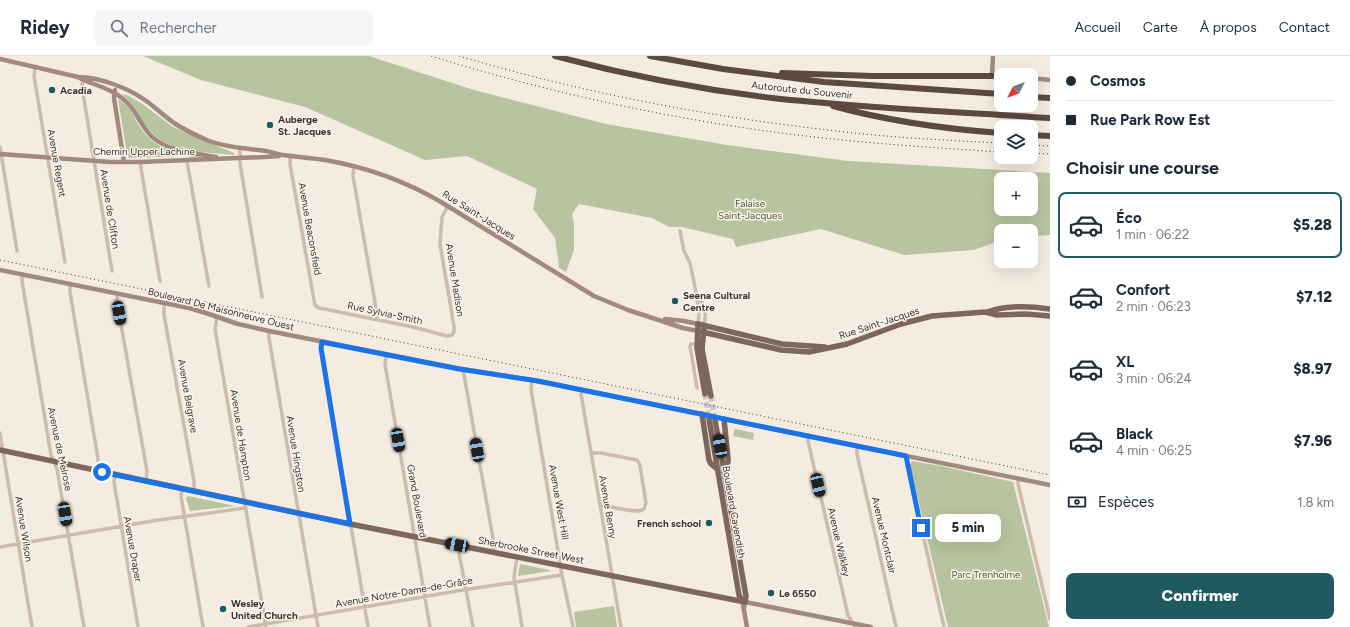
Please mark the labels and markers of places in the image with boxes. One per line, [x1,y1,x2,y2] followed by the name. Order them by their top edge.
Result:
[60,84,92,97] place label: Acadia
[47,85,57,95] marker: Acadia
[278,113,331,138] place label: Auberge St. Jacques
[265,120,275,130] marker: Auberge St. Jacques
[683,289,750,314] place label: Seena Cultural Centre
[670,296,680,306] marker: Seena Cultural Centre
[637,517,701,530] place label: French school
[704,518,714,528] marker: French school
[779,587,817,600] place label: Le 6550
[766,588,776,598] marker: Le 6550
[231,597,298,622] place label: Wesley United Church
[218,604,228,614] marker: Wesley United Church

